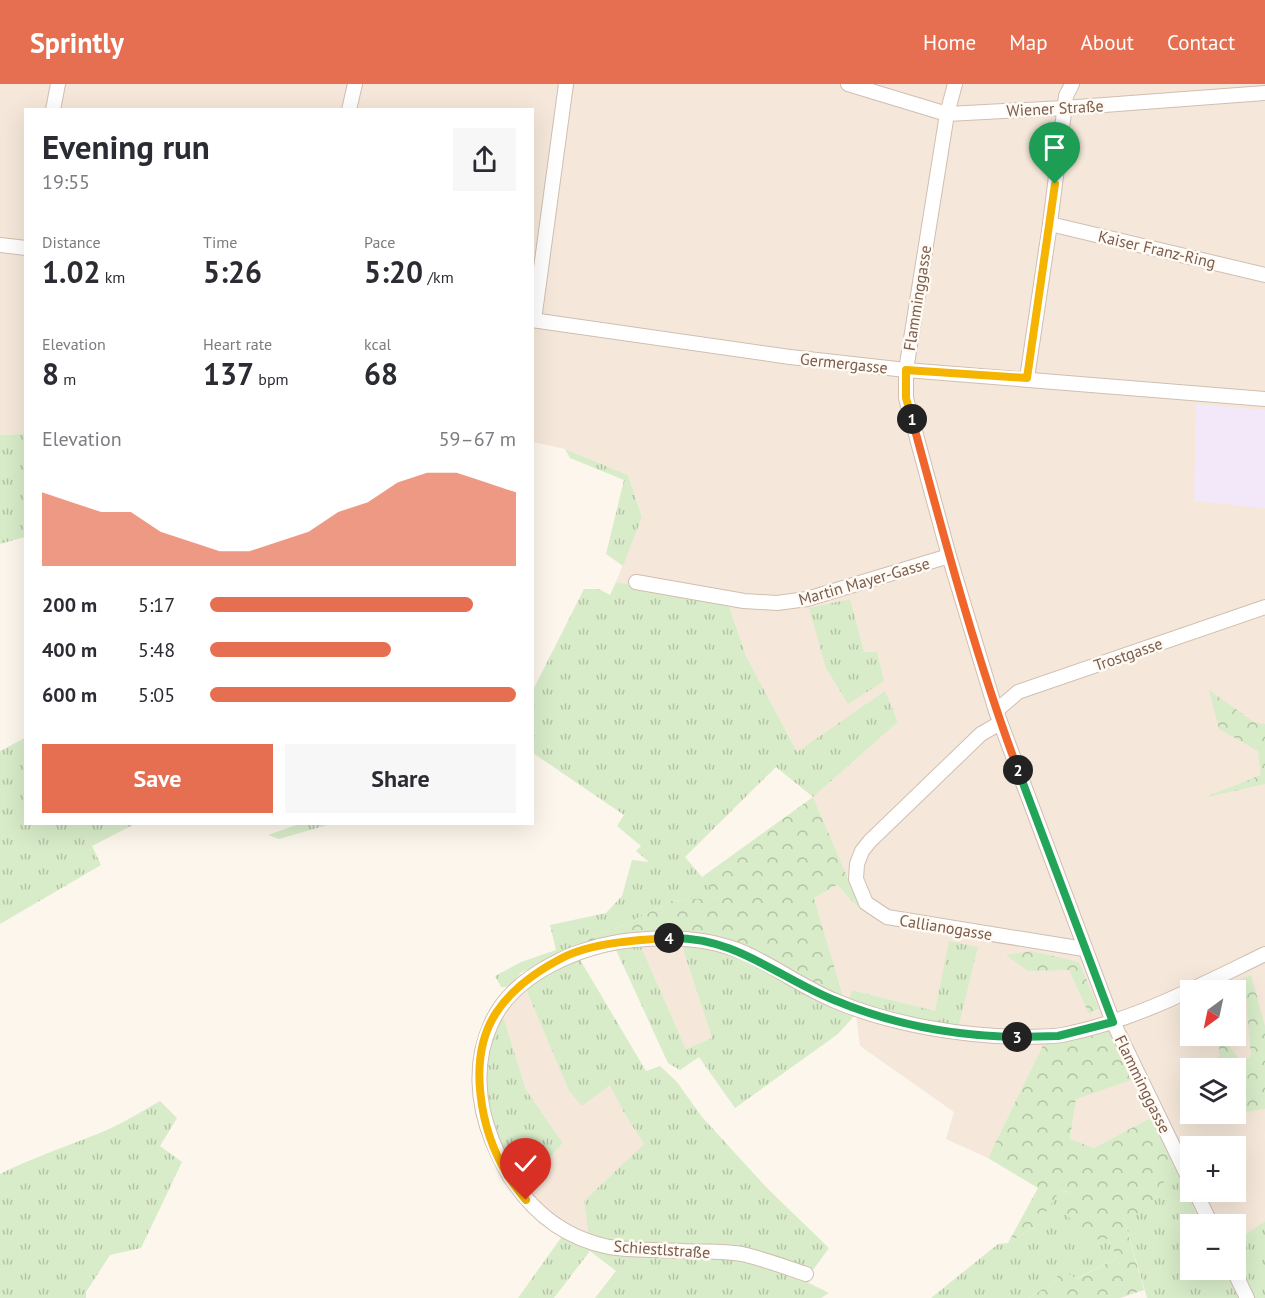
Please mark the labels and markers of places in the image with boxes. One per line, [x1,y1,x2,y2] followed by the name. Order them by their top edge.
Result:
[1029,122,1080,184] pin
[897,404,927,434] pin: 1
[1003,755,1033,785] pin: 2
[654,923,684,953] pin: 4
[1002,1022,1032,1052] pin: 3
[500,1138,551,1200] pin

